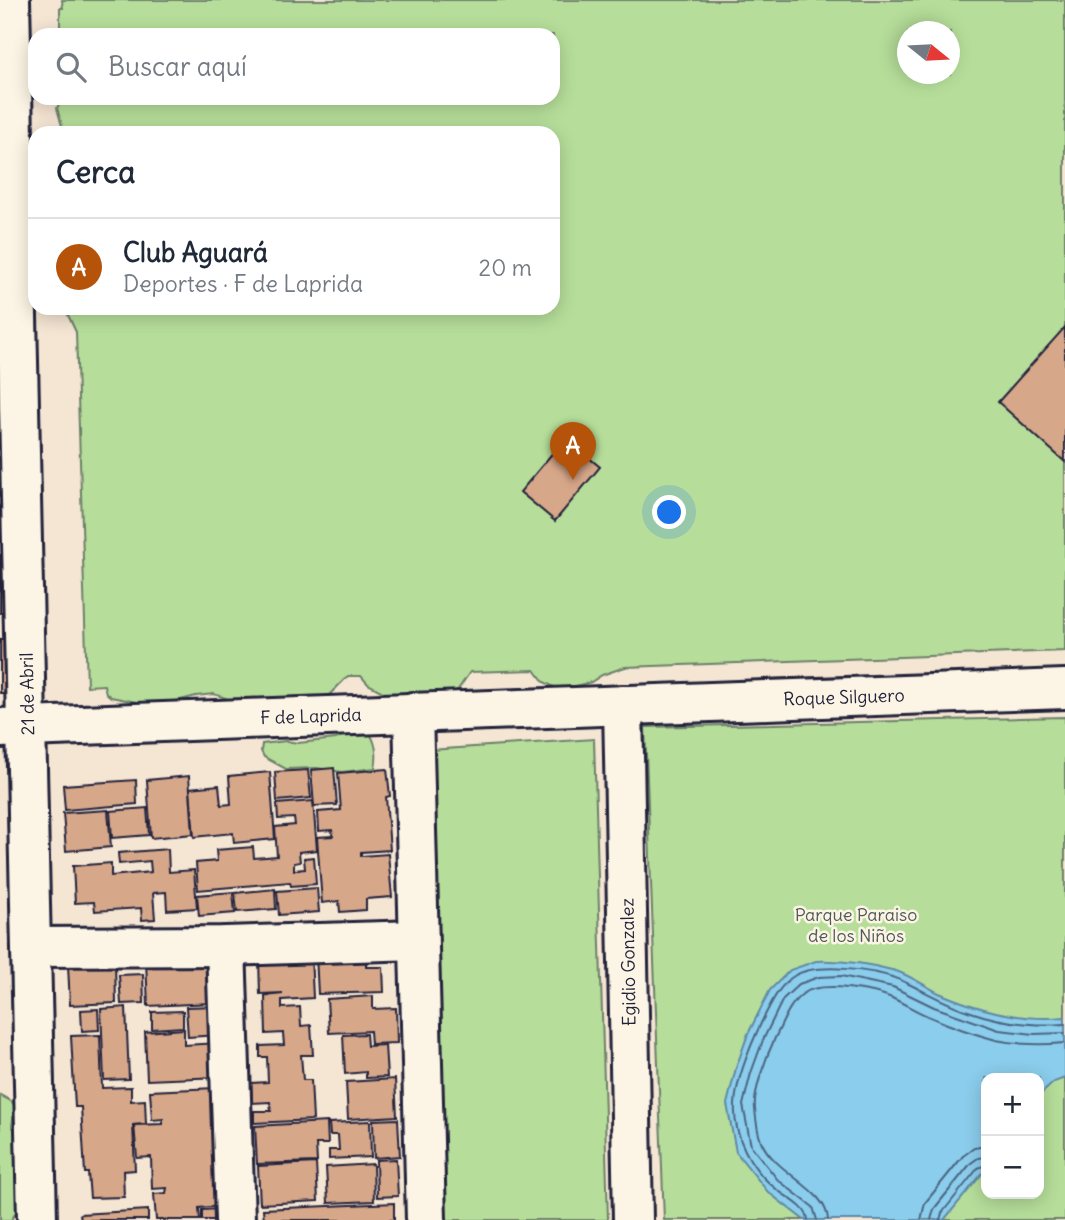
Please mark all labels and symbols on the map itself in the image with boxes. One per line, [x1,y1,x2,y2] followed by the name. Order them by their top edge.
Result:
[897,21,960,84] north arrow
[550,422,596,480] pin: A
[652,495,686,529] your location
[15,652,39,736] street label: 21 de Abril
[783,683,905,711] street label: Roque Silguero
[260,703,362,729] street label: F de Laprida
[615,897,641,1026] street label: Egidio Gonzalez
[795,903,917,947] park label: Parque Paraiso de los Niños

